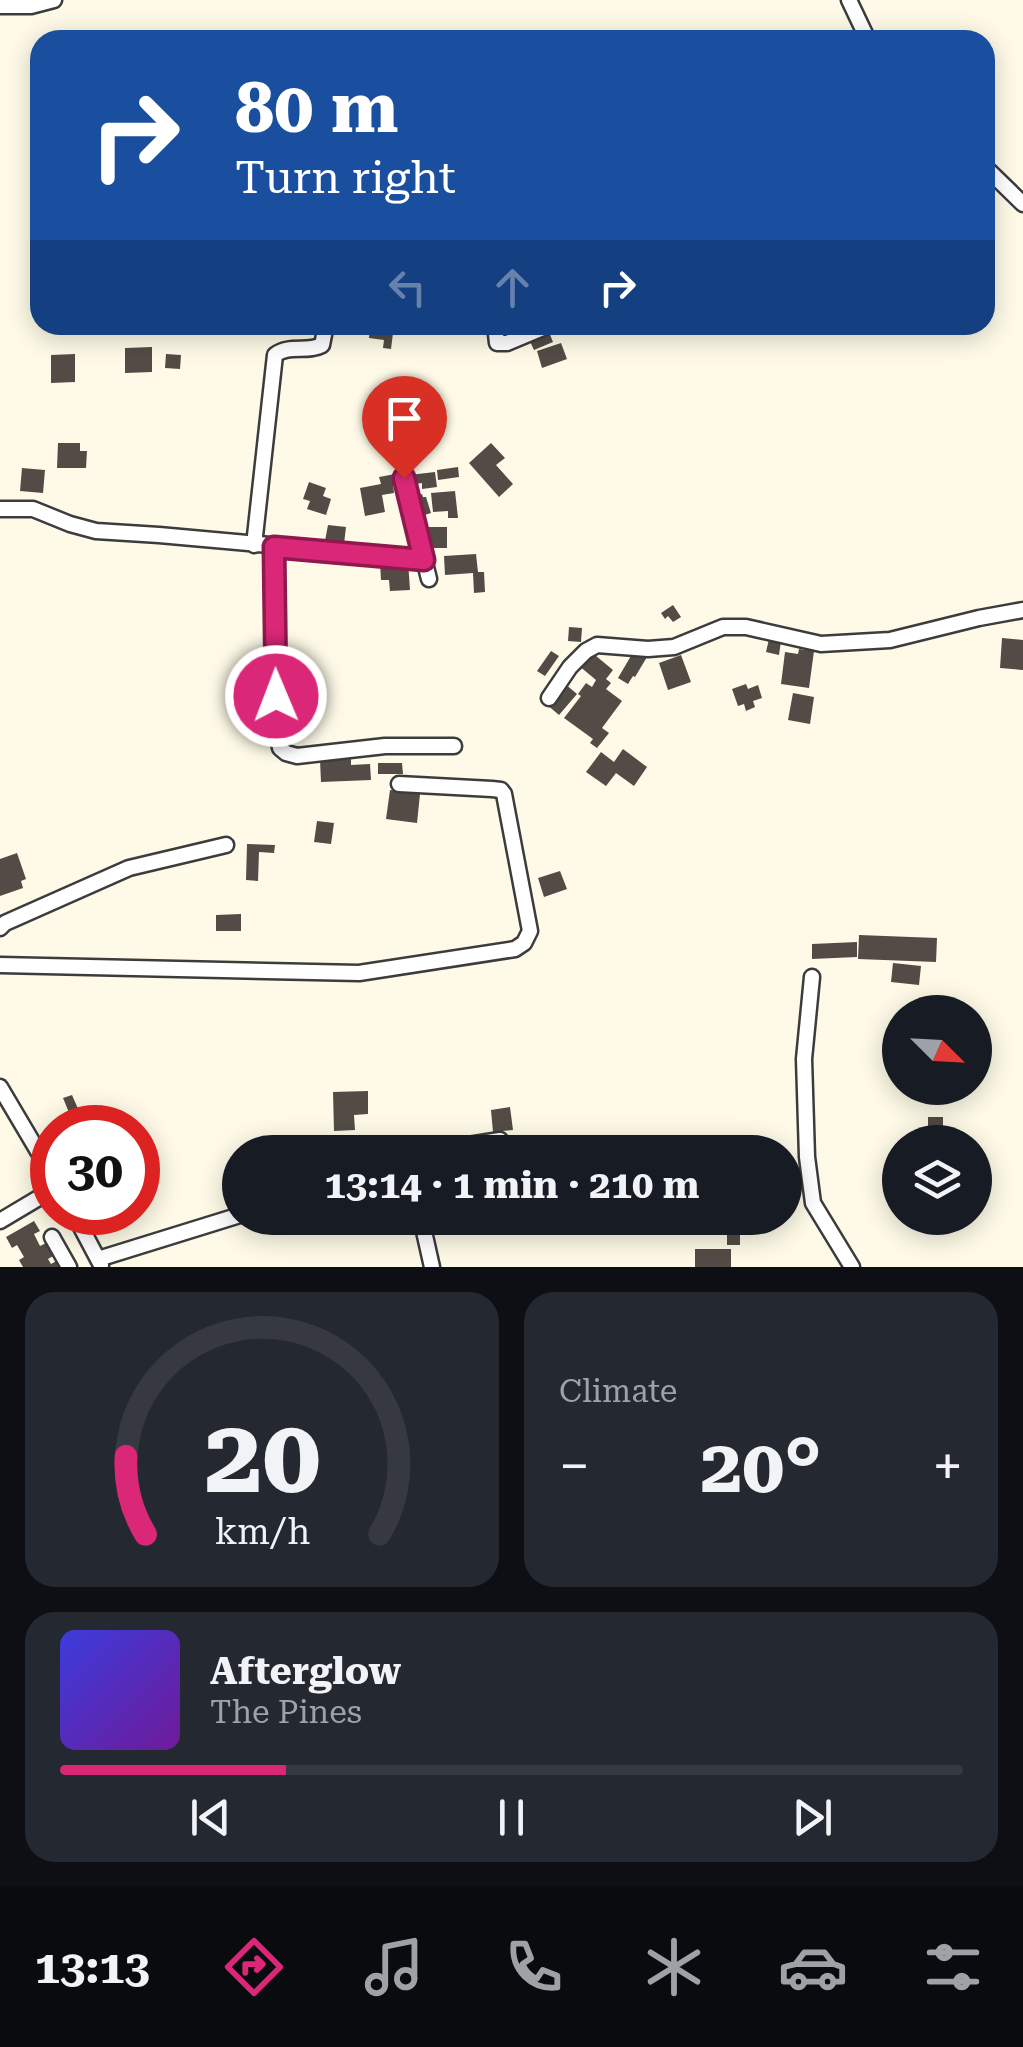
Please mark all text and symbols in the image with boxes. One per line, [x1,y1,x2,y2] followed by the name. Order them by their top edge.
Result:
[235,67,399,149] text: 80 m
[70,70,200,200] icon: right
[235,151,456,204] text: Turn right
[380,260,435,315] icon: left
[485,260,540,315] icon: ahead
[590,260,645,315] icon: right
[362,376,447,479] pin
[377,391,432,446] icon: arrive
[224,644,328,748] position arrow
[882,995,992,1105] north arrow
[882,995,992,1235] map controls
[30,1105,160,1235] speed limit sign: 30
[882,1125,992,1235] button: layers
[325,1163,699,1207] text: 13:14 · 1 min · 210 m
[559,1372,677,1410] text: Climate
[204,1396,320,1517] text: 20
[700,1422,822,1510] text: 20°
[559,1434,590,1498] text: −
[932,1434,963,1498] text: +
[214,1511,310,1553] text: km/h
[210,1649,401,1693] text: Afterglow
[210,1693,362,1731] text: The Pines
[183,1790,238,1845] icon: previous
[484,1790,539,1845] icon: pause
[785,1790,840,1845] icon: next
[219,1932,289,2002] icon: directions
[359,1932,429,2002] icon: music
[499,1932,569,2002] icon: phone
[639,1932,709,2002] icon: climate
[778,1932,848,2002] icon: car
[918,1932,988,2002] icon: filters
[35,1941,150,1994] text: 13:13

